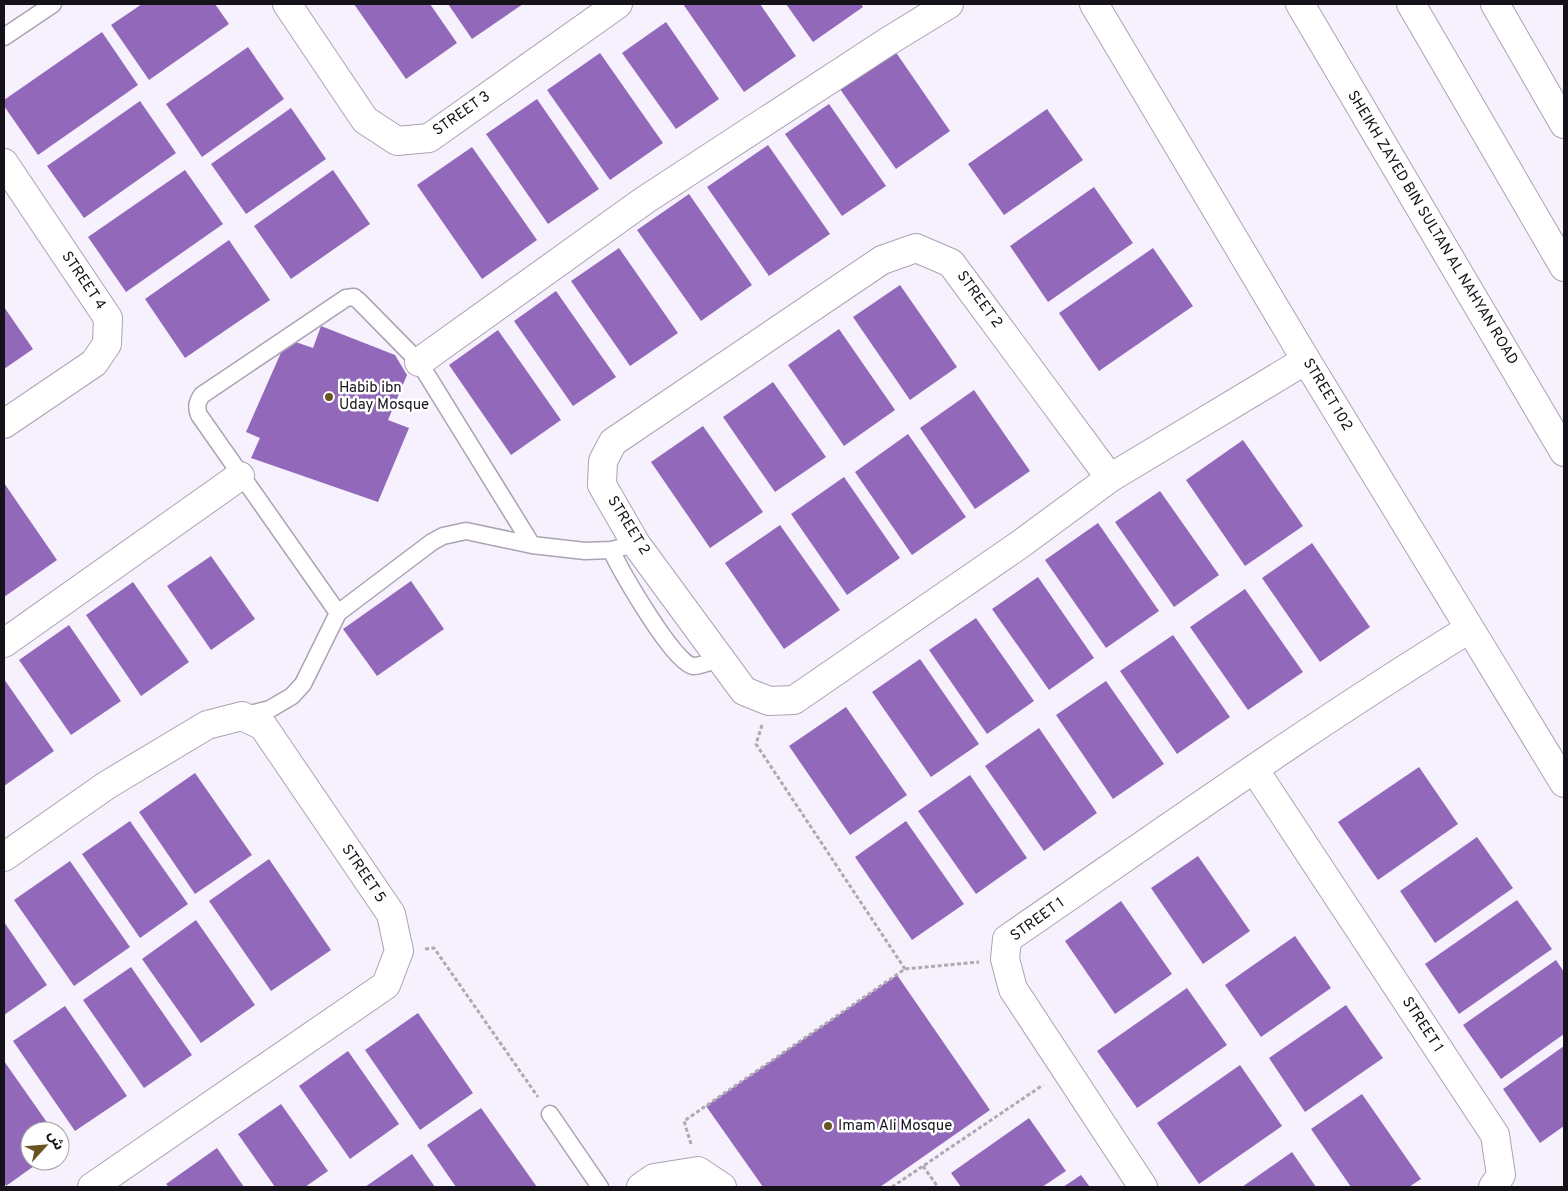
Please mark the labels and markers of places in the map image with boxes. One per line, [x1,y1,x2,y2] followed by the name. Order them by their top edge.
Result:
[339,379,429,415] place label: Habib ibn Uday Mosque
[323,391,335,403] marker: Habib ibn Uday Mosque
[838,1117,952,1136] place label: Imam Ali Mosque
[822,1120,834,1132] marker: Imam Ali Mosque

